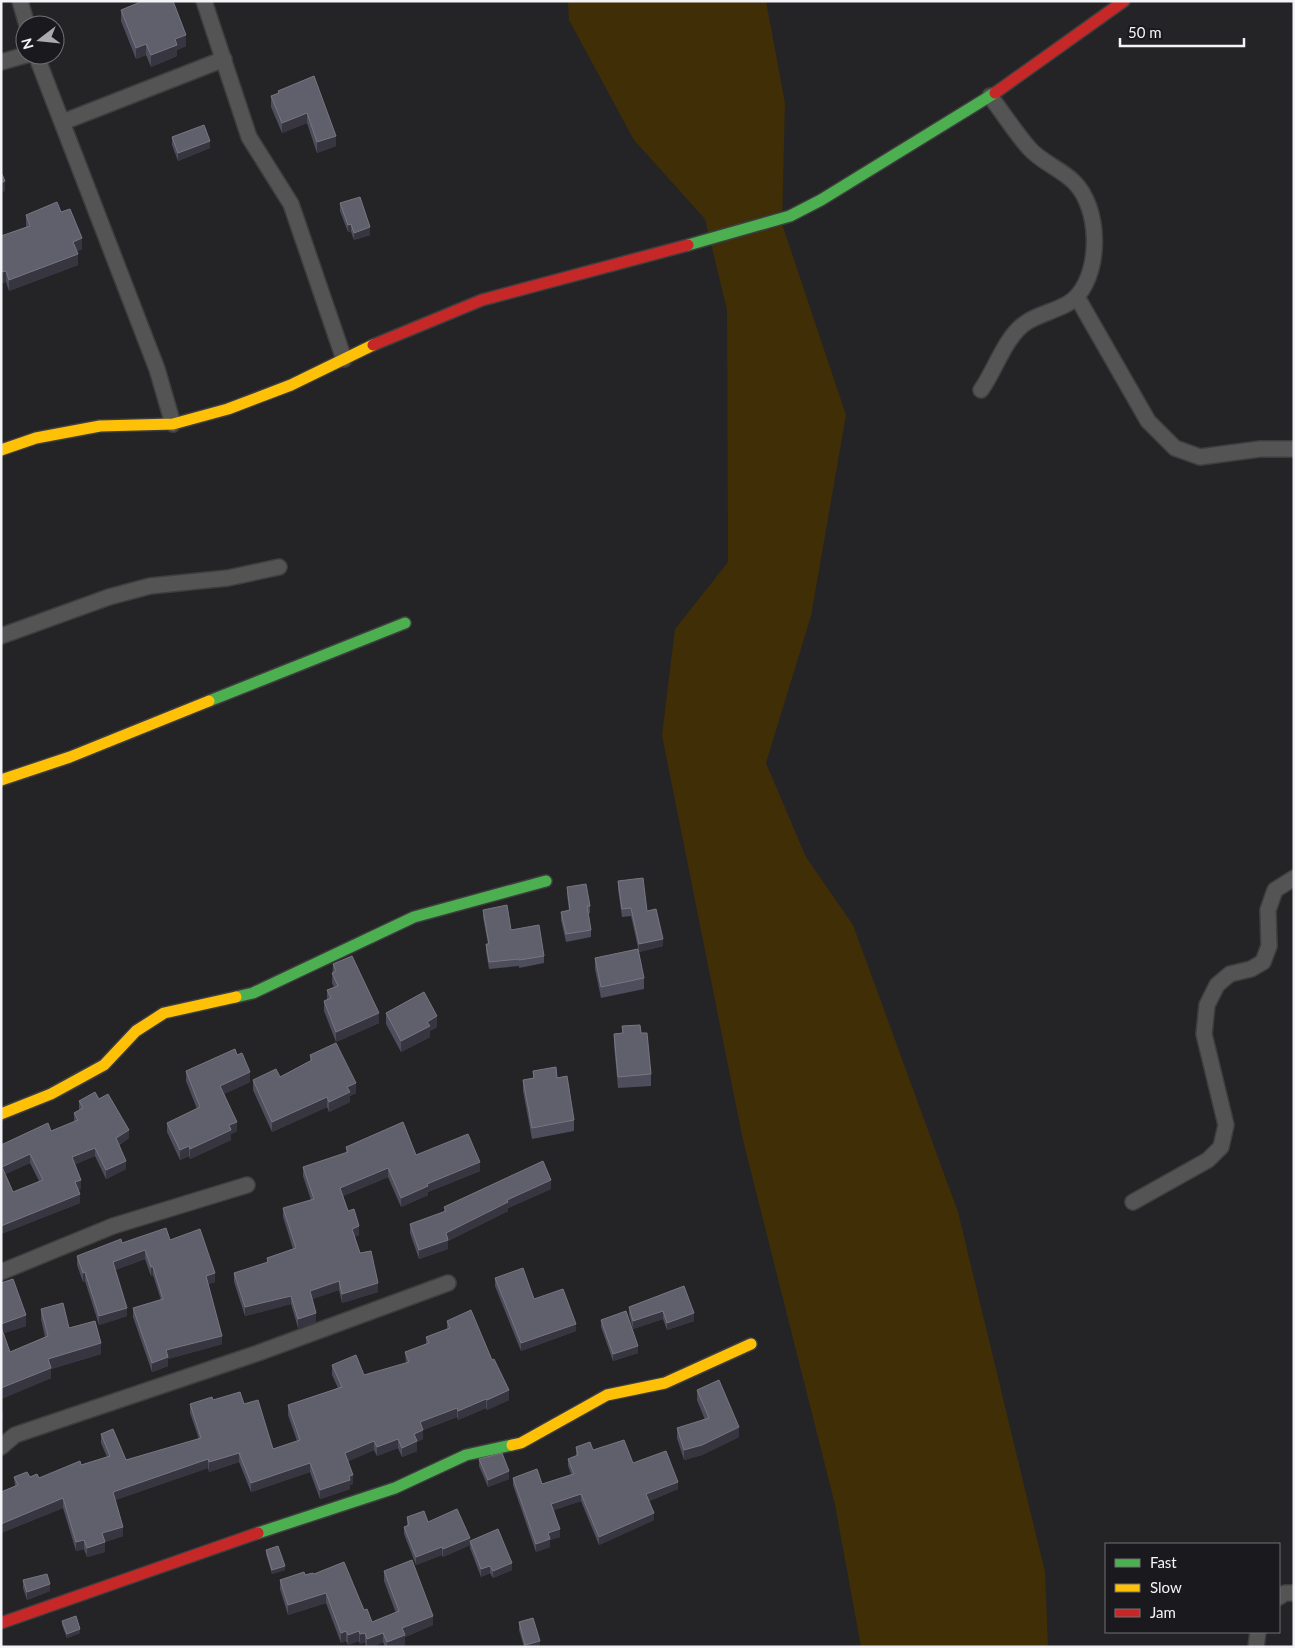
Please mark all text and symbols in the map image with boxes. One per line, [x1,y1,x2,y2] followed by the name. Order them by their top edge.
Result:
[15,15,65,65] north arrow
[1120,15,1244,47] scale bar
[1128,23,1162,41] text: 50 m
[17,36,37,51] text: N
[1105,1543,1280,1633] legend
[1150,1553,1177,1571] text: Fast
[1150,1578,1182,1596] text: Slow
[1150,1603,1176,1621] text: Jam

